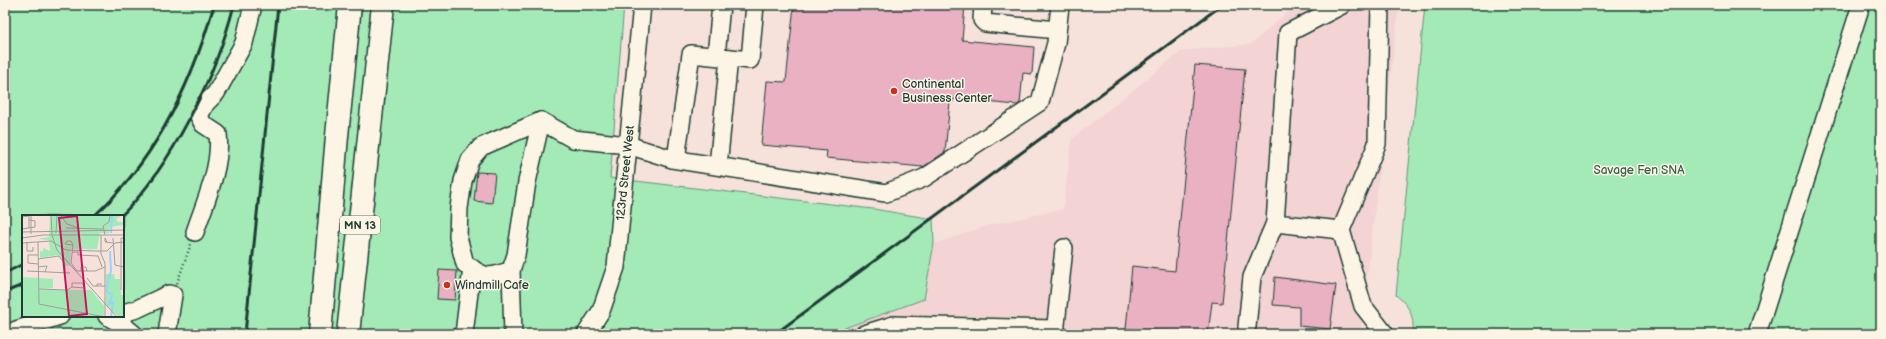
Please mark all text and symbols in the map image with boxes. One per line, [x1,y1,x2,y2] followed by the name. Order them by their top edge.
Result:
[902,77,993,106] place label: Continental Business Center
[889,86,899,96] marker: Continental Business Center
[613,124,638,221] street label: 123rd Street West
[1593,163,1685,178] park label: Savage Fen SNA
[22,215,124,317] inset map
[340,216,380,234] road number: MN 13
[455,278,529,293] place label: Windmill Cafe
[442,280,452,290] marker: Windmill Cafe

